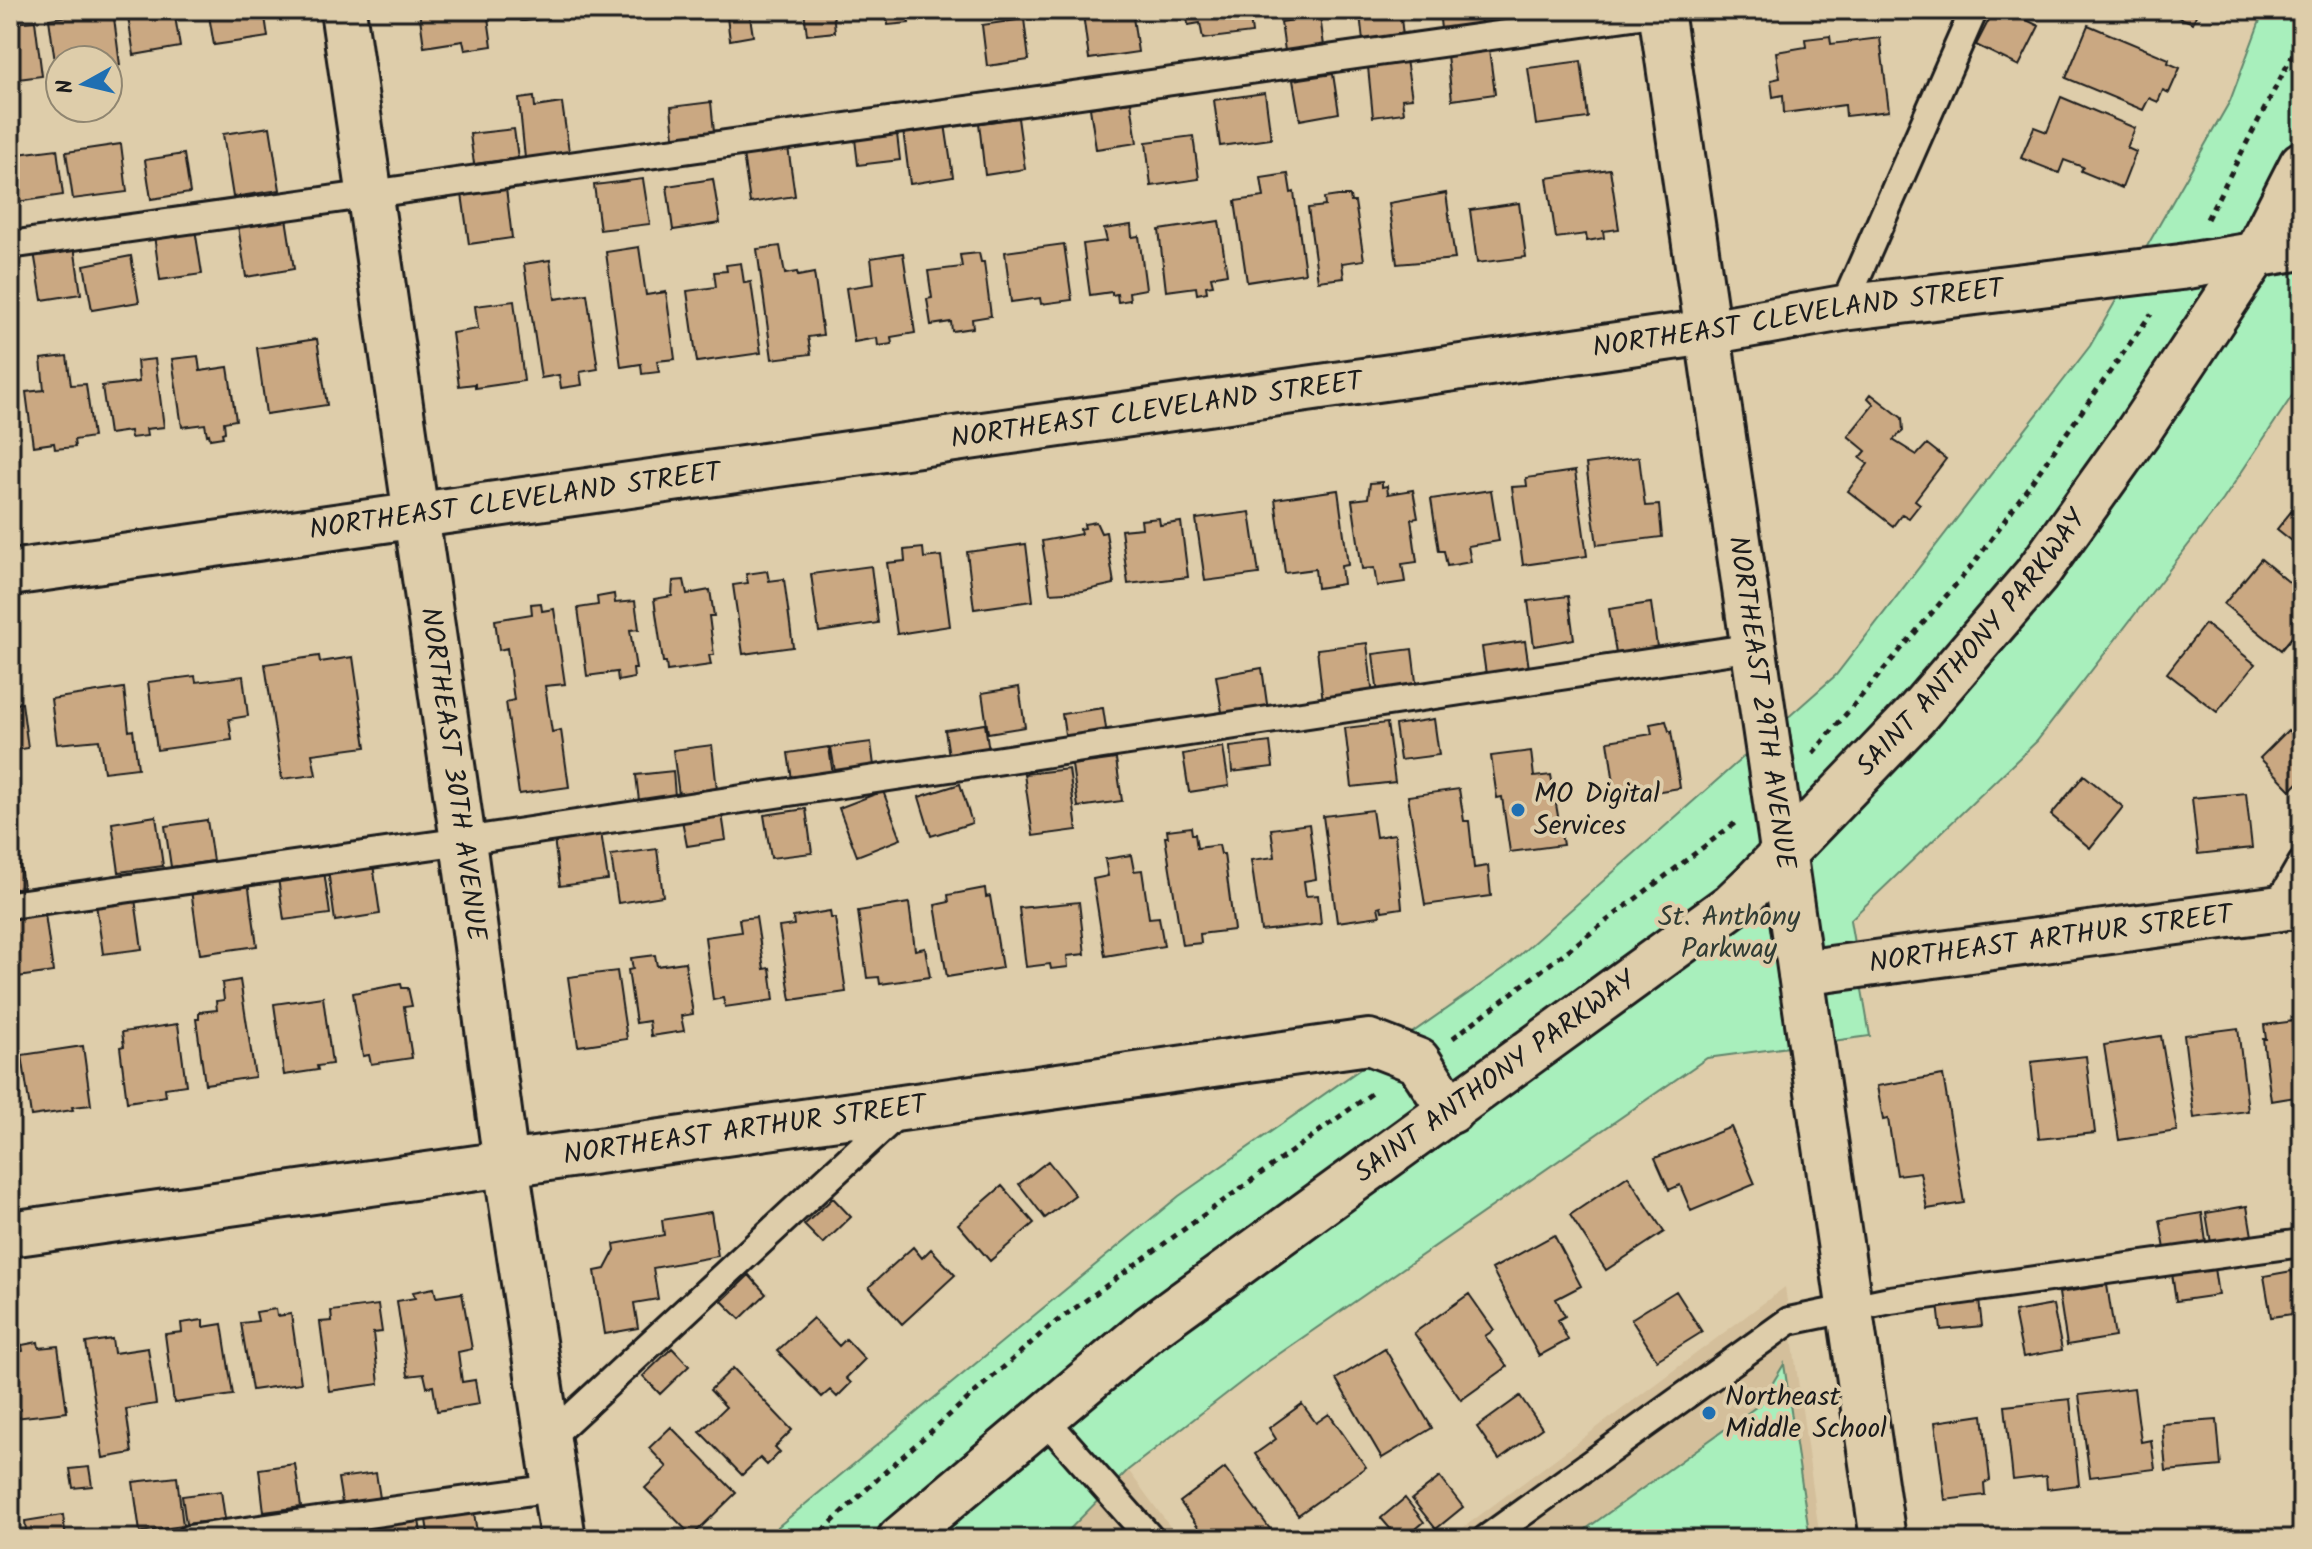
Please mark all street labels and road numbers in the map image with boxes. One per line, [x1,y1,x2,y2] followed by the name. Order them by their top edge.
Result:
[1589,266,2008,371] street label: NORTHEAST CLEVELAND STREET
[948,359,1367,462] street label: NORTHEAST CLEVELAND STREET
[306,450,726,553] street label: NORTHEAST CLEVELAND STREET
[1845,499,2099,787] street label: SAINT ANTHONY PARKWAY
[1715,533,1808,873] street label: NORTHEAST 29TH AVENUE
[407,604,499,944] street label: NORTHEAST 30TH AVENUE
[1866,892,2237,986] street label: NORTHEAST ARTHUR STREET
[1345,959,1646,1195] street label: SAINT ANTHONY PARKWAY
[560,1082,931,1178] street label: NORTHEAST ARTHUR STREET

